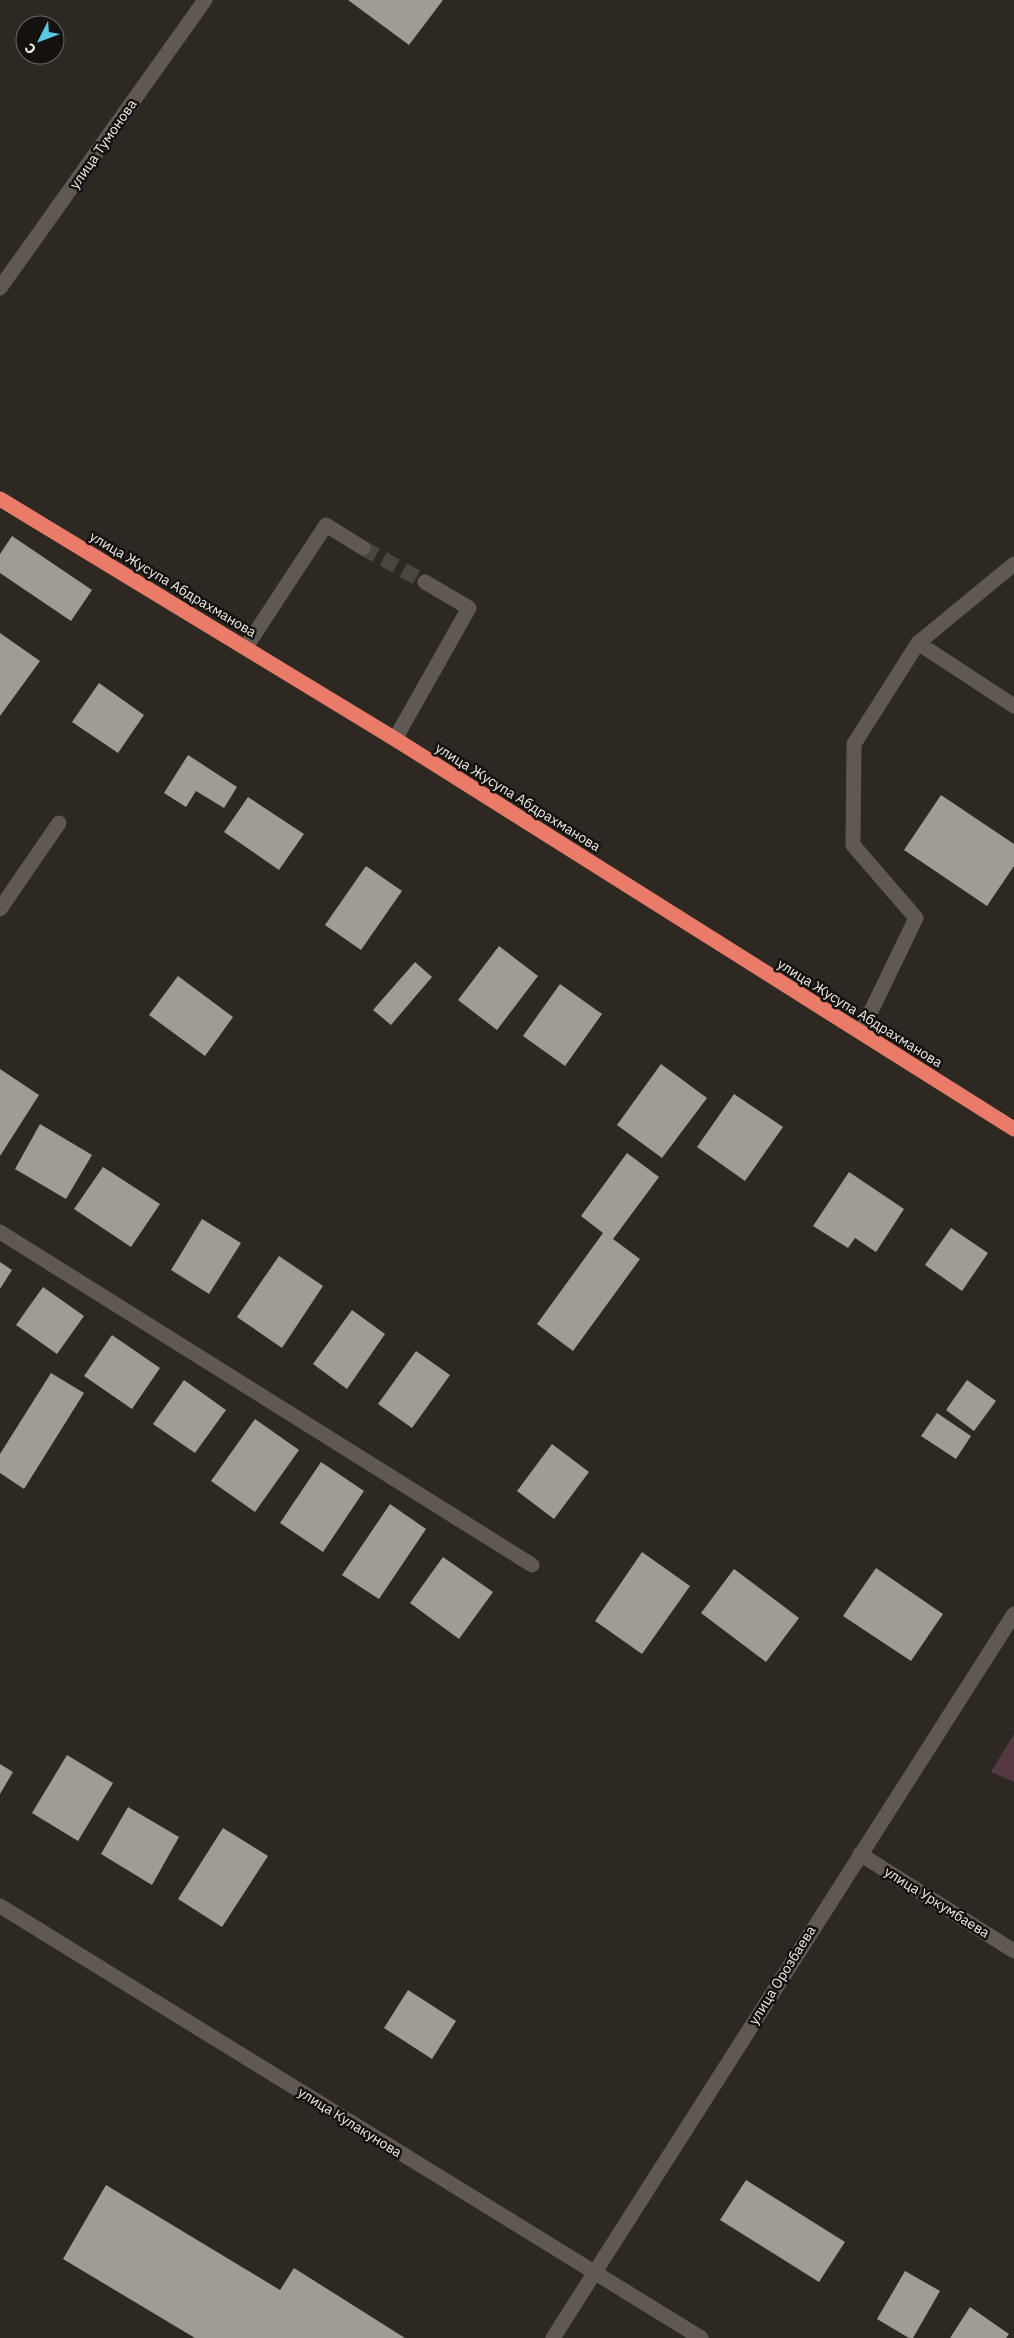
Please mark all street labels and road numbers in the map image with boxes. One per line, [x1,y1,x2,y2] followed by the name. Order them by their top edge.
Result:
[65,95,141,192] street label: улица Тумонова
[86,527,260,641] street label: улица Жусупа Абдрахманова
[432,739,604,856] street label: улица Жусупа Абдрахманова
[774,955,946,1072] street label: улица Жусупа Абдрахманова
[881,1862,993,1942] street label: улица Уркумбаева
[744,1922,820,2028] street label: улица Орозбаева
[295,2083,406,2161] street label: улица Кулакунова

